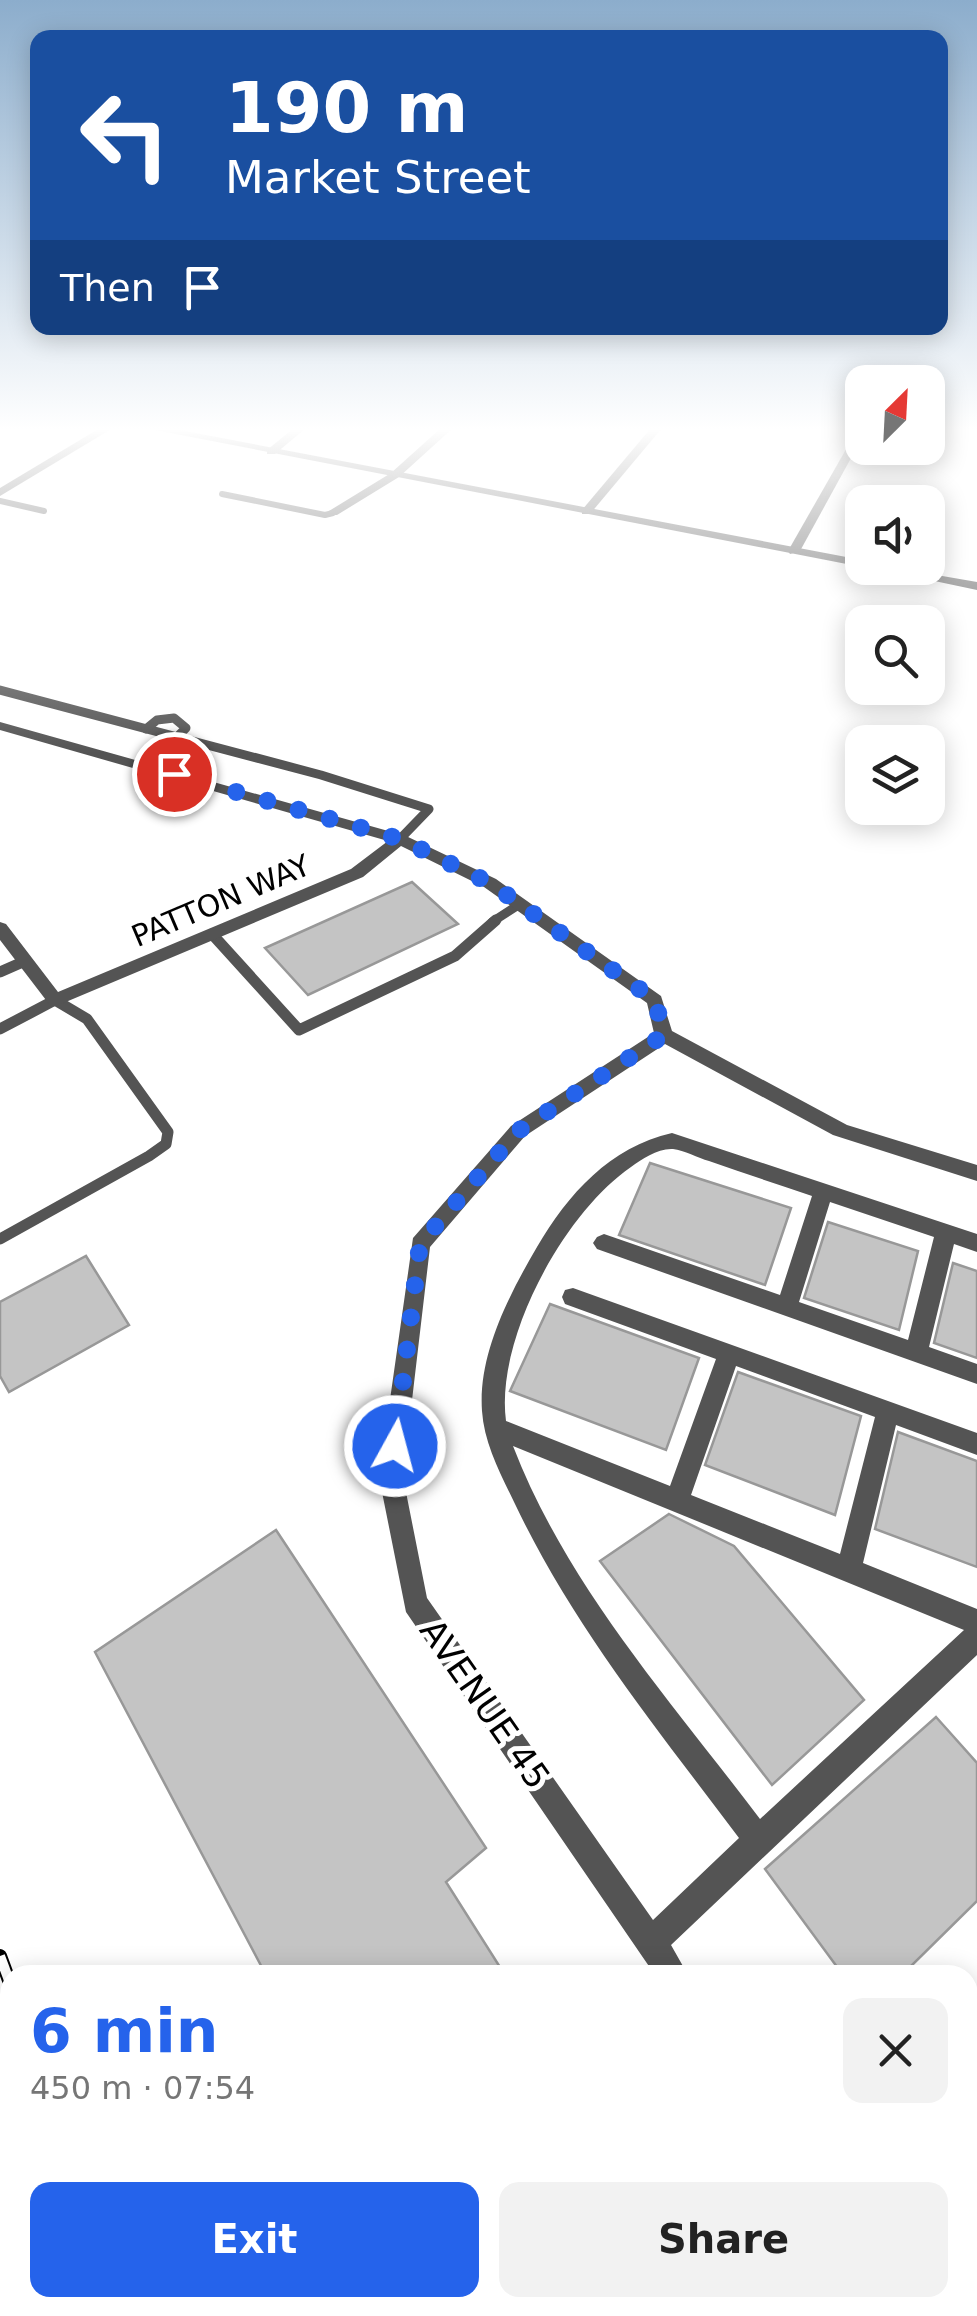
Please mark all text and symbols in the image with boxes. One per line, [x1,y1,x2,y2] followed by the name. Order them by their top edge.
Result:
[225,67,468,149] text: 190 m
[60,70,190,200] icon: left
[225,151,531,204] text: Market Street
[175,260,230,315] icon: arrive
[60,266,155,310] text: Then
[845,365,945,465] north arrow
[845,365,945,825] map controls
[845,485,945,585] button: sound
[845,605,945,705] button: search
[845,725,945,825] button: layers
[132,732,217,817] pin
[147,747,202,802] icon: arrive
[126,847,316,954] street label: PATTON WAY
[343,1394,447,1498] position arrow
[412,1612,558,1796] street label: AVENUE 45
[30,1996,218,2066] text: 6 min
[843,1998,948,2103] button: close
[30,2069,255,2107] text: 450 m · 07:54
[30,2182,479,2297] button: Exit
[499,2182,948,2297] button: Share

